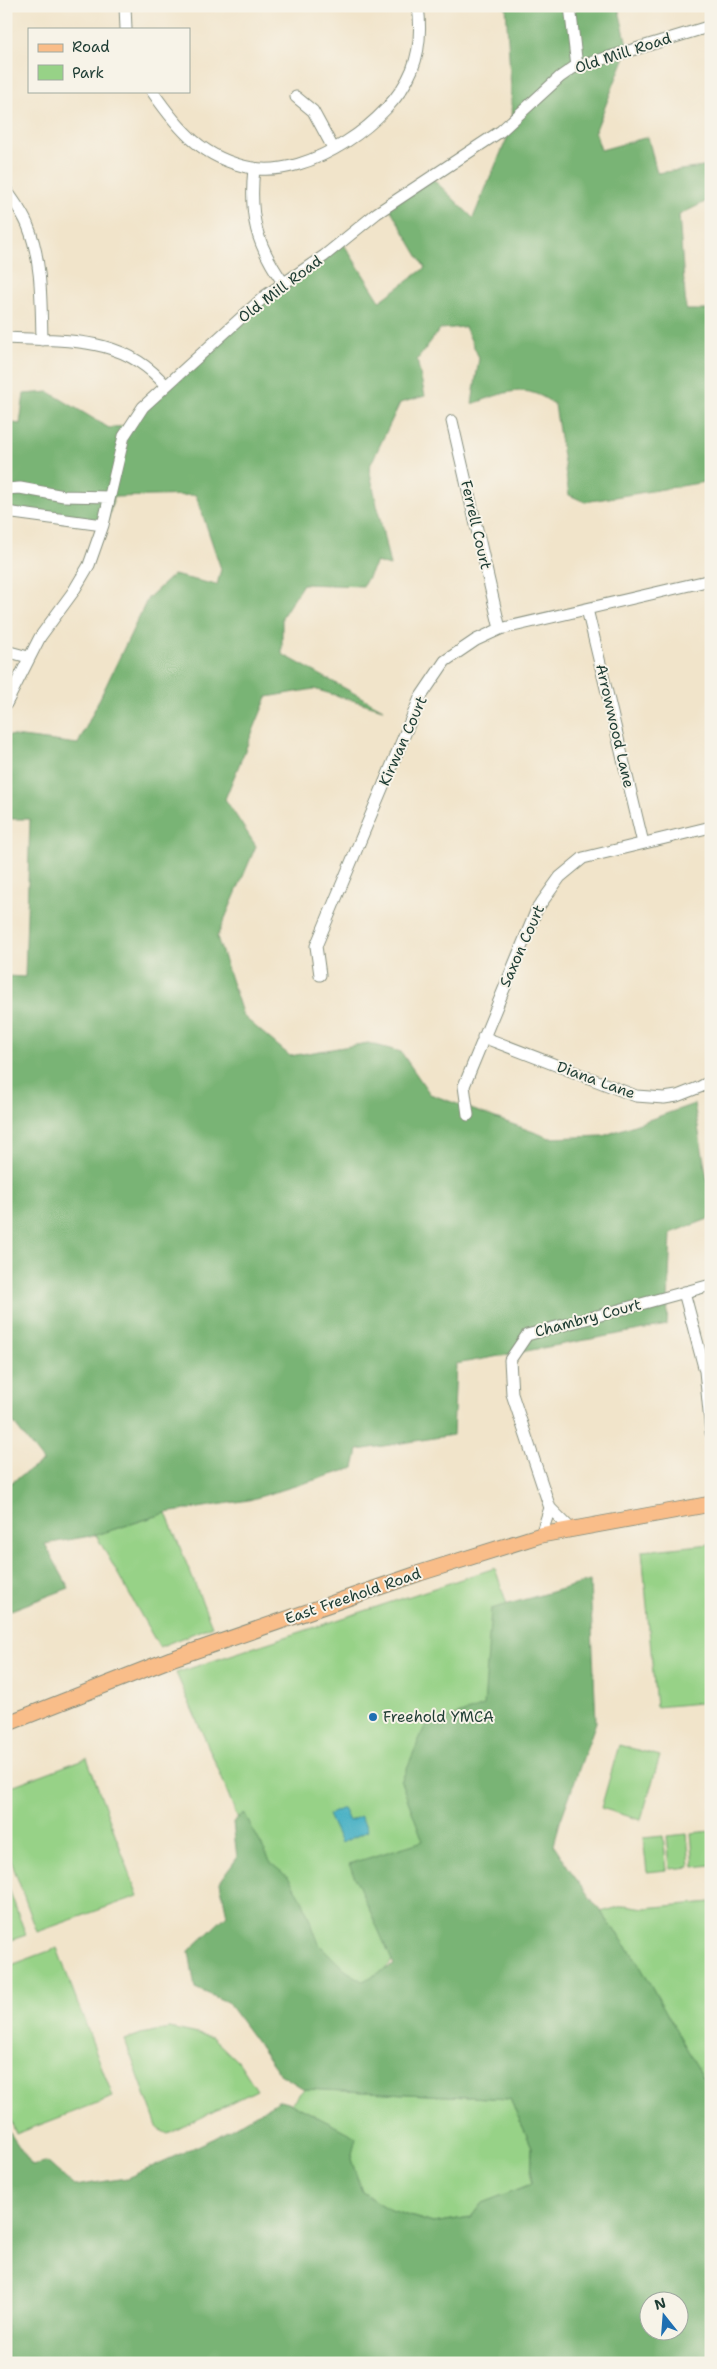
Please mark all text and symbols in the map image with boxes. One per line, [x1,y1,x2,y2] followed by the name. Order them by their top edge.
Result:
[28,28,190,92] legend
[572,28,674,78] street label: Old Mill Road
[72,37,110,57] text: Road
[72,63,104,83] text: Park
[234,251,326,327] street label: Old Mill Road
[456,478,496,572] street label: Ferrell Court
[591,662,639,790] street label: Arrowwood Lane
[374,693,432,789] street label: Kirwan Court
[495,902,549,990] street label: Saxon Court
[554,1057,638,1103] street label: Diana Lane
[533,1294,643,1342] street label: Chambry Court
[282,1563,424,1629] street label: East Freehold Road
[383,1707,494,1727] place label: Freehold YMCA
[367,1711,379,1723] marker: Freehold YMCA
[640,2292,690,2342] north arrow
[652,2293,668,2314] text: N

